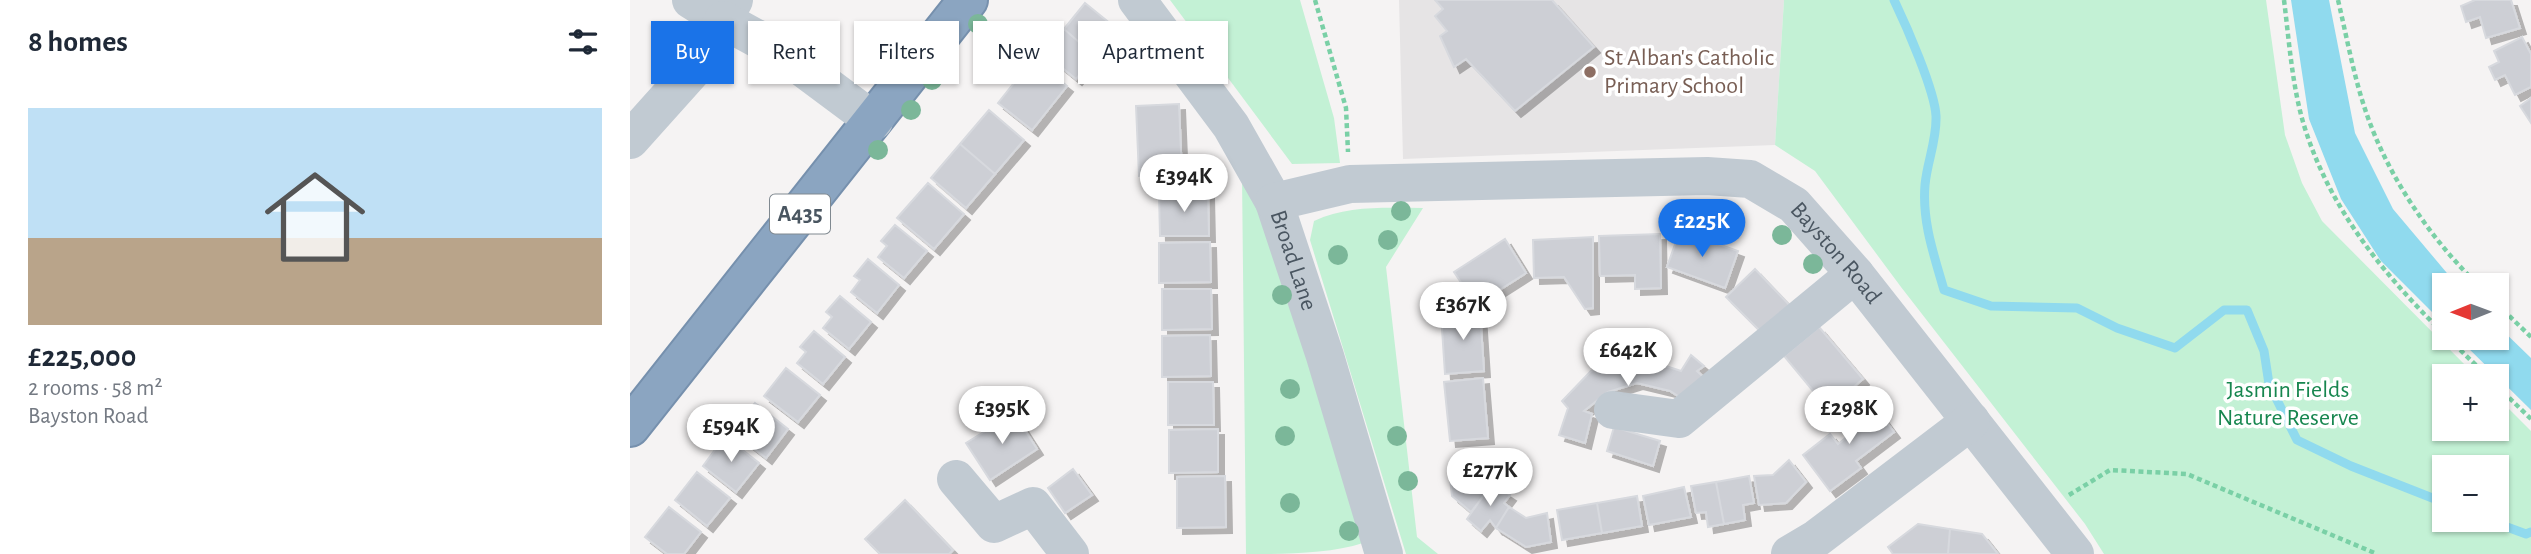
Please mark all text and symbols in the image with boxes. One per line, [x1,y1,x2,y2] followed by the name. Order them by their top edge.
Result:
[651,21,734,84] chip: Buy
[748,21,840,84] chip: Rent
[854,21,959,84] chip: Filters
[973,21,1064,84] chip: New
[1078,21,1228,84] chip: Apartment
[564,23,602,61] icon: filters
[28,27,128,57] text: 8 homes
[1604,46,1774,98] place label: St Alban's Catholic Primary School
[1582,64,1598,80] marker: St Alban's Catholic Primary School
[252,154,378,280] icon: home
[1135,154,1233,214] pin: £394K
[1156,165,1212,188] text: £394K
[770,195,830,234] road number: A435
[1785,198,1886,308] street label: Bayston Road
[1653,200,1751,259] pin: £225K
[1266,207,1321,313] street label: Broad Lane
[1674,210,1730,233] text: £225K
[2432,273,2510,350] north arrow
[2432,273,2509,532] map controls
[1414,282,1512,342] pin: £367K
[1436,293,1490,316] text: £367K
[1579,328,1677,388] pin: £642K
[1599,339,1657,362] text: £642K
[28,342,136,372] text: £225,000
[2432,364,2509,441] button: +
[28,377,163,400] text: 2 rooms · 58 m²
[2217,378,2359,430] park label: Jasmin Fields Nature Reserve
[953,386,1051,446] pin: £395K
[1800,386,1898,446] pin: £298K
[975,397,1029,420] text: £395K
[1821,397,1877,420] text: £298K
[28,405,149,428] text: Bayston Road
[682,405,780,464] pin: £594K
[703,415,759,438] text: £594K
[1441,448,1539,508] pin: £277K
[2432,455,2509,532] button: −
[1463,459,1517,482] text: £277K

